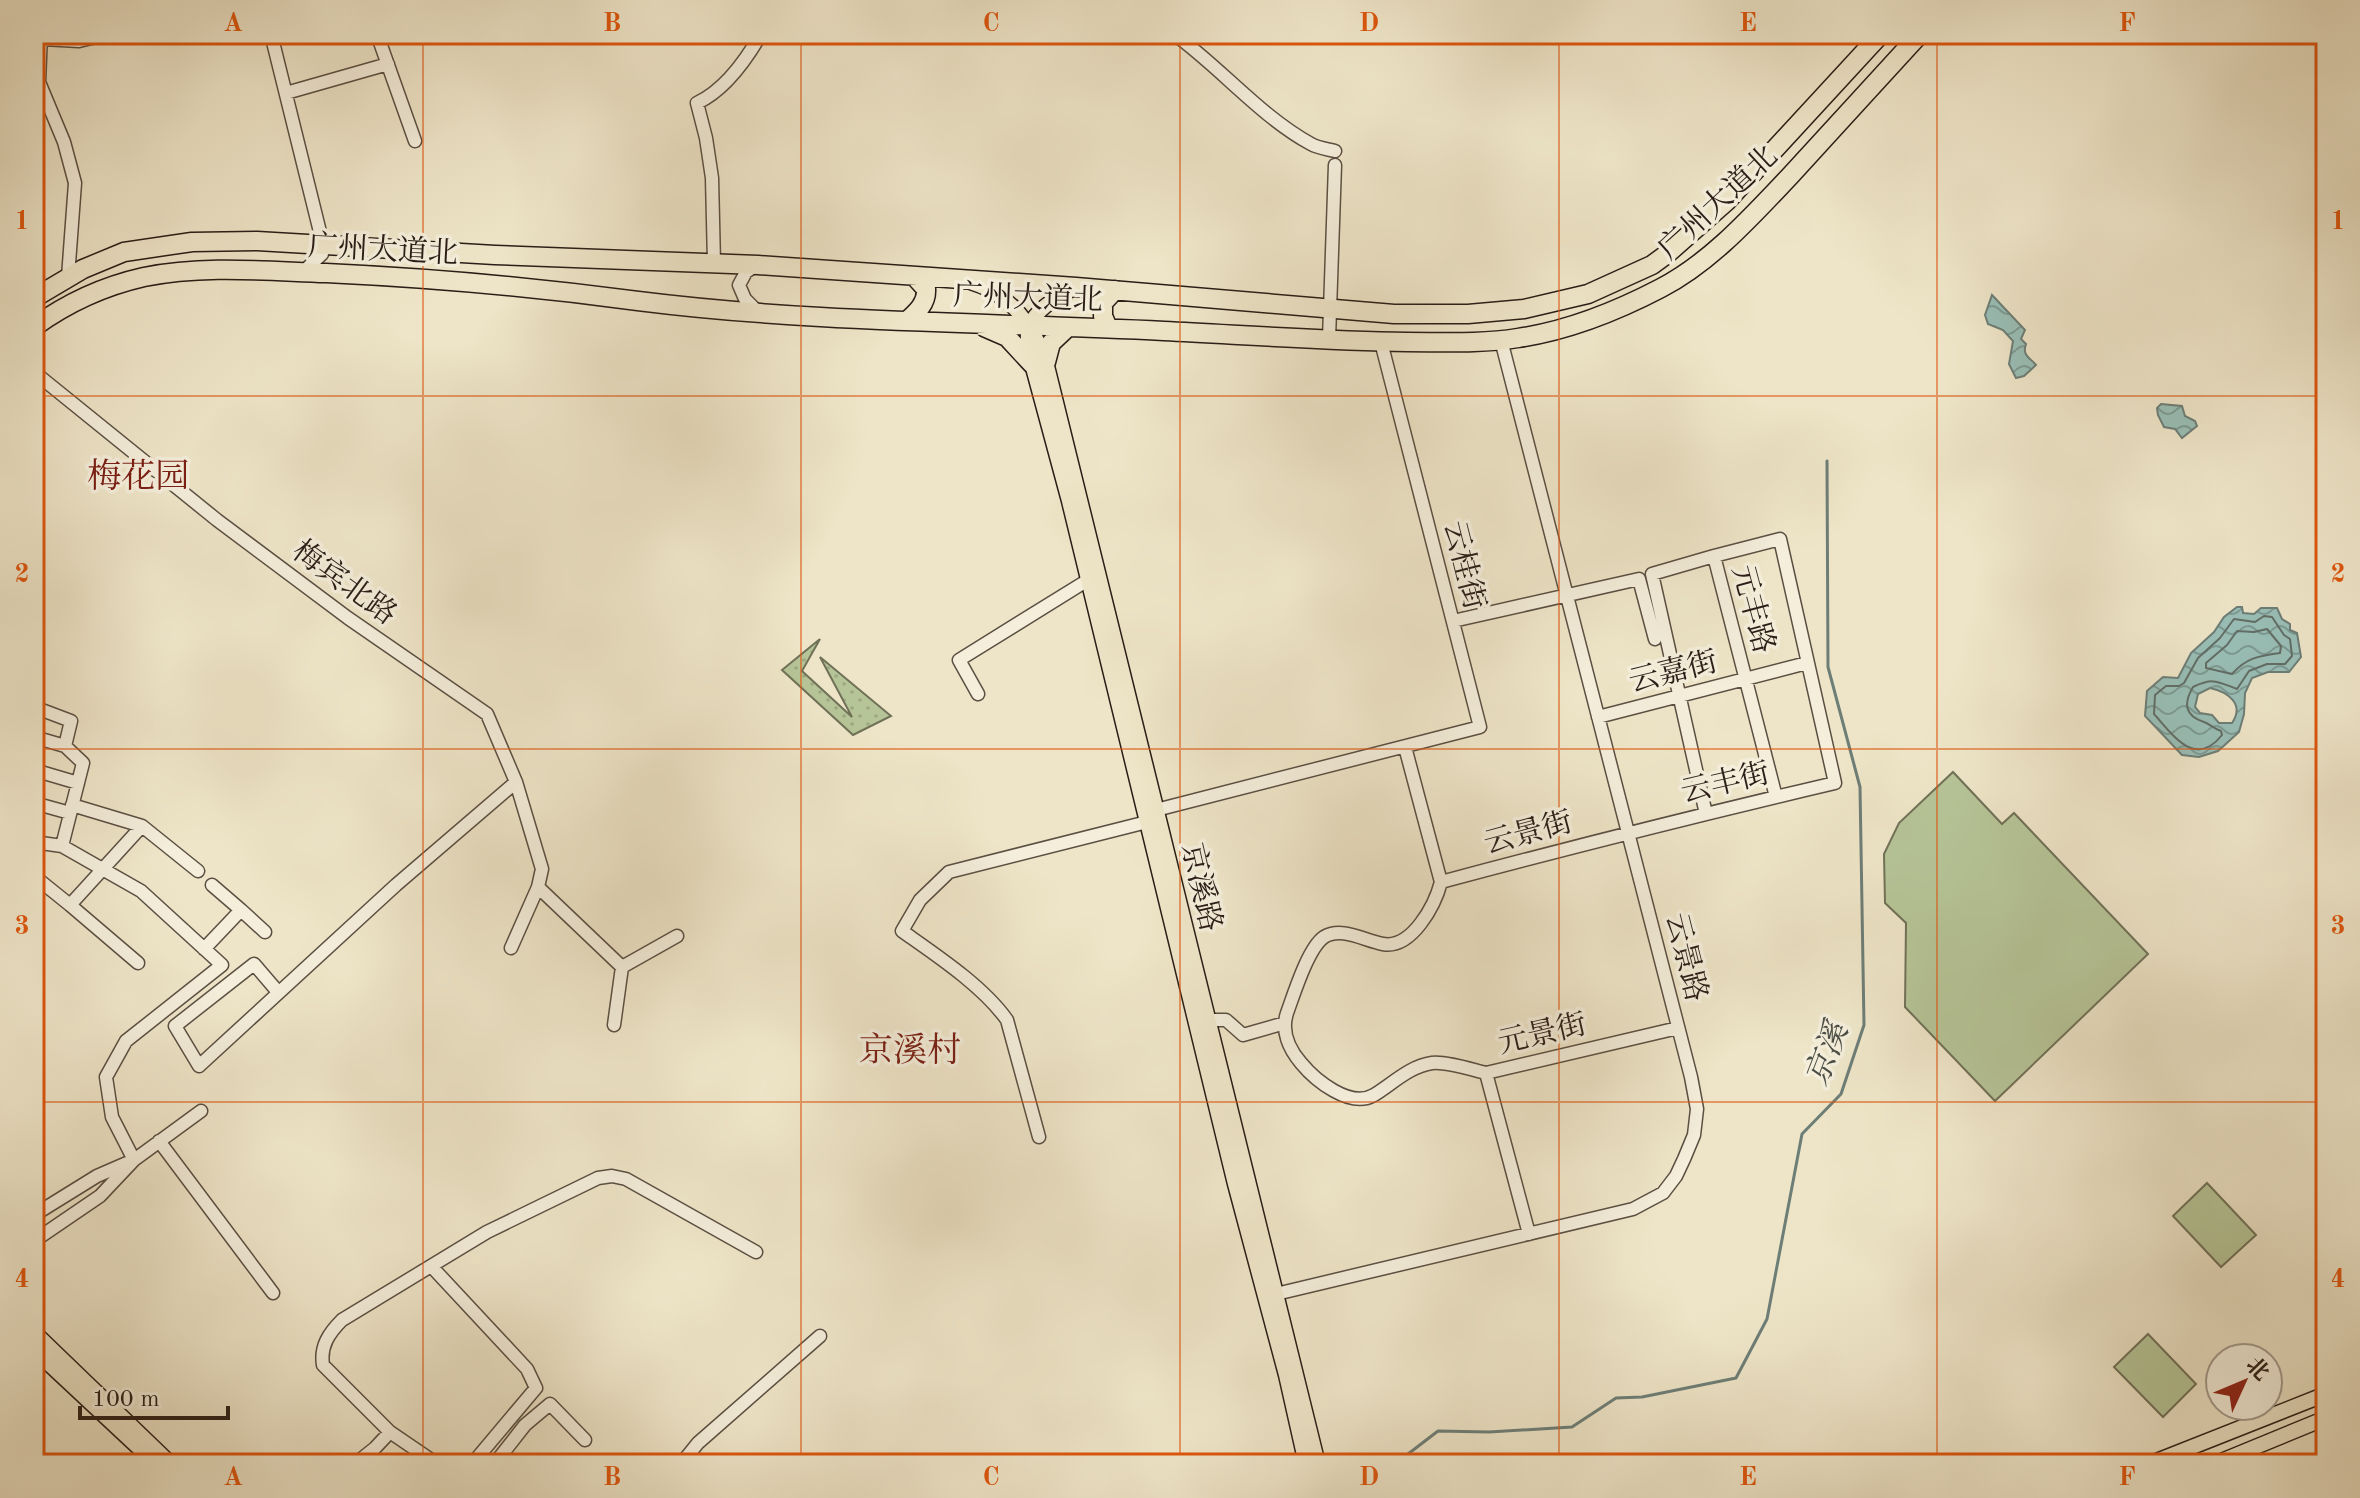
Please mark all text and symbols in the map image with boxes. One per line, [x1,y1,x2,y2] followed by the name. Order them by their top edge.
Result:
[223,11,243,37] text: A
[603,11,621,37] text: B
[982,11,1000,37] text: C
[1359,11,1379,37] text: D
[1739,11,1757,37] text: E
[2118,11,2136,37] text: F
[1651,139,1783,266] street label: 广州大道北
[14,209,30,235] text: 1
[2330,209,2346,235] text: 1
[307,229,459,270] street label: 广州大道北
[952,278,1104,317] street label: 广州大道北
[87,458,189,495] district label: 梅花园
[1438,518,1490,613] street label: 云桂街
[286,534,403,631] street label: 梅宾北路
[1726,561,1781,657] street label: 元丰路
[14,562,30,588] text: 2
[2330,562,2346,588] text: 2
[1626,646,1721,698] street label: 云嘉街
[1678,756,1773,809] street label: 云丰街
[1481,806,1576,860] street label: 云景街
[1175,840,1228,935] street label: 京溪路
[1660,909,1713,1005] street label: 云景路
[14,914,30,940] text: 3
[2330,914,2346,940] text: 3
[1495,1008,1590,1060] street label: 元景街
[1799,1015,1856,1091] water label: 京溪
[859,1032,961,1069] district label: 京溪村
[14,1267,30,1293] text: 4
[2330,1267,2346,1293] text: 4
[2204,1342,2284,1422] north arrow
[2241,1353,2273,1385] text: 北
[80,1370,228,1420] scale bar
[92,1388,160,1412] text: 100 m
[223,1465,243,1491] text: A
[603,1465,621,1491] text: B
[982,1465,1000,1491] text: C
[1359,1465,1379,1491] text: D
[1739,1465,1757,1491] text: E
[2118,1465,2136,1491] text: F

